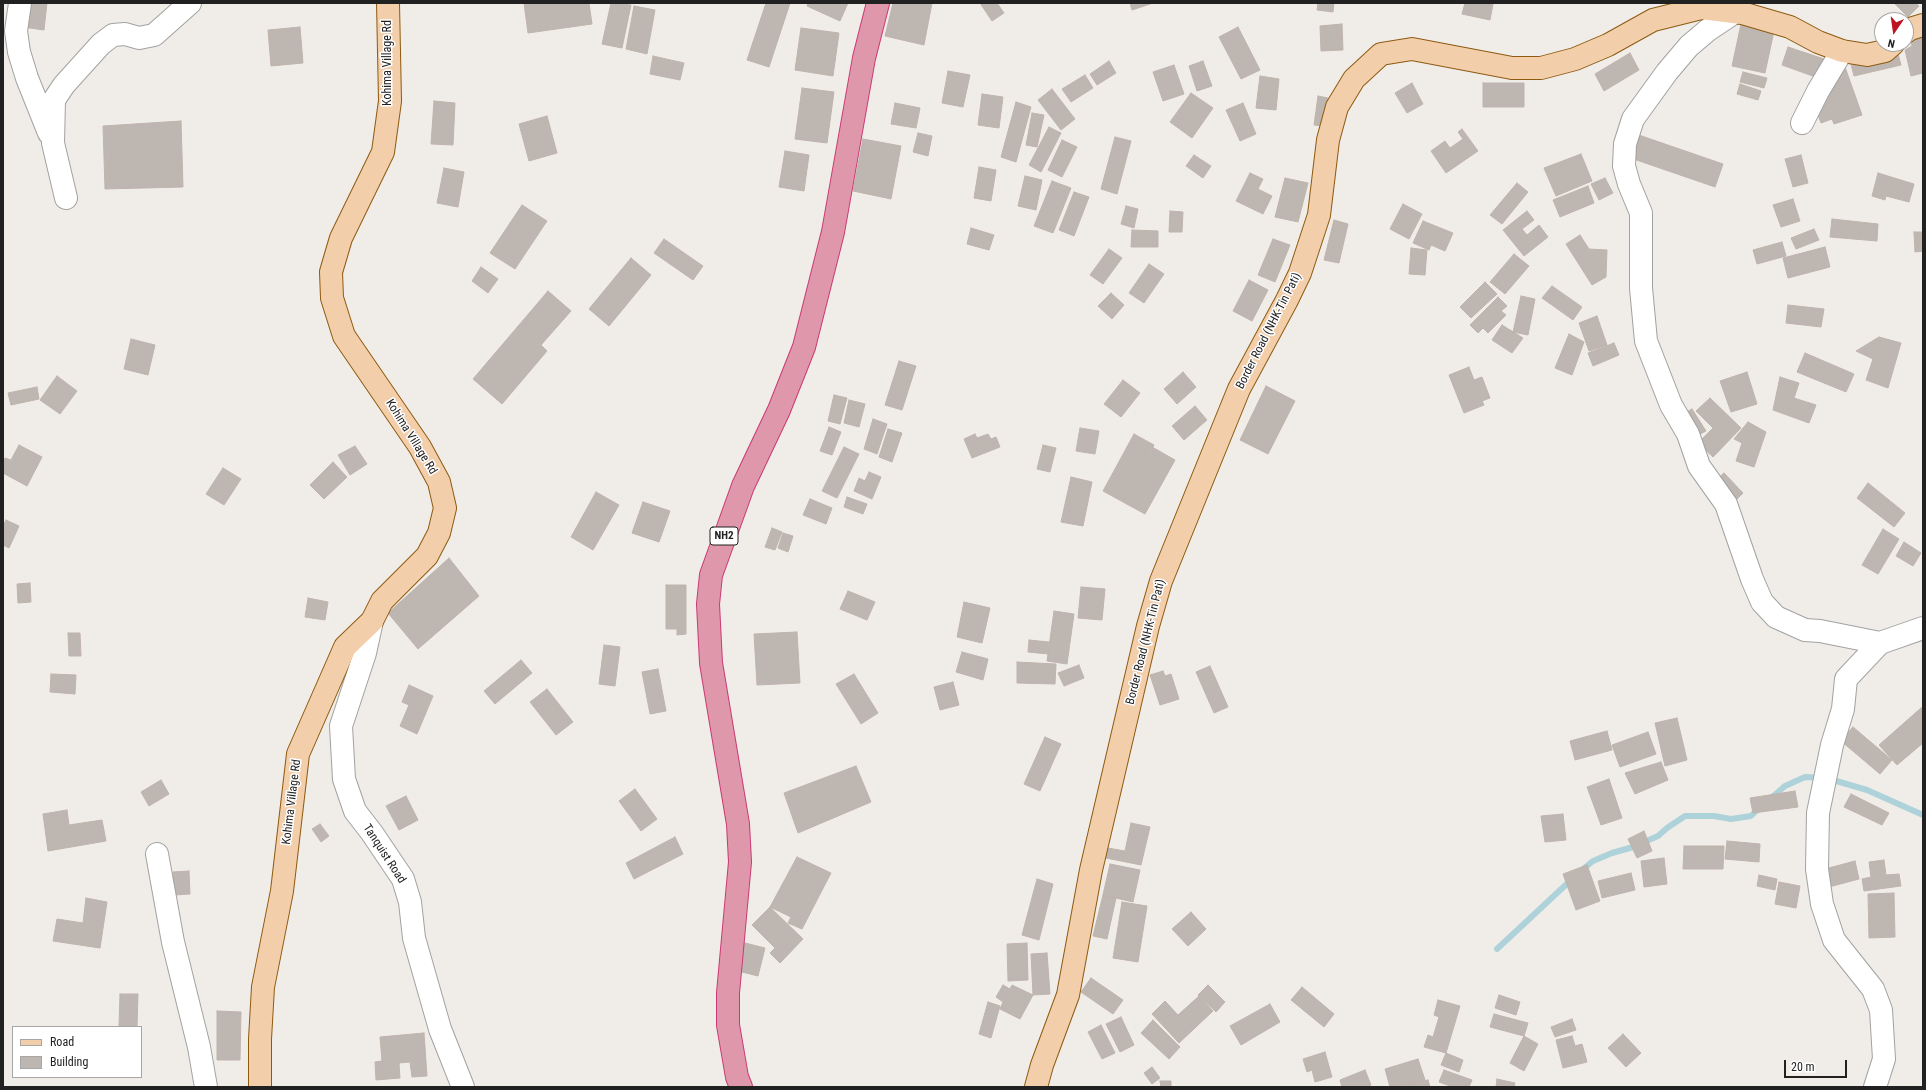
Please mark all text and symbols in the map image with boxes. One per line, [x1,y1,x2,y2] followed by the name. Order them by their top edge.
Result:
[1874,12,1914,52] north arrow
[381,20,395,106] street label: Kohima Village Rd
[1887,36,1896,50] text: N
[1233,270,1305,392] street label: Border Road (NHK-Tin Pati)
[382,397,440,477] street label: Kohima Village Rd
[710,527,738,545] road number: NH2
[1123,578,1169,706] street label: Border Road (NHK-Tin Pati)
[280,759,304,845] street label: Kohima Village Rd
[360,822,408,886] street label: Tanquist Road
[12,1026,142,1078] legend
[50,1035,74,1049] text: Road
[1786,1052,1849,1078] scale bar
[50,1055,88,1069] text: Building
[1791,1060,1815,1074] text: 20 m

